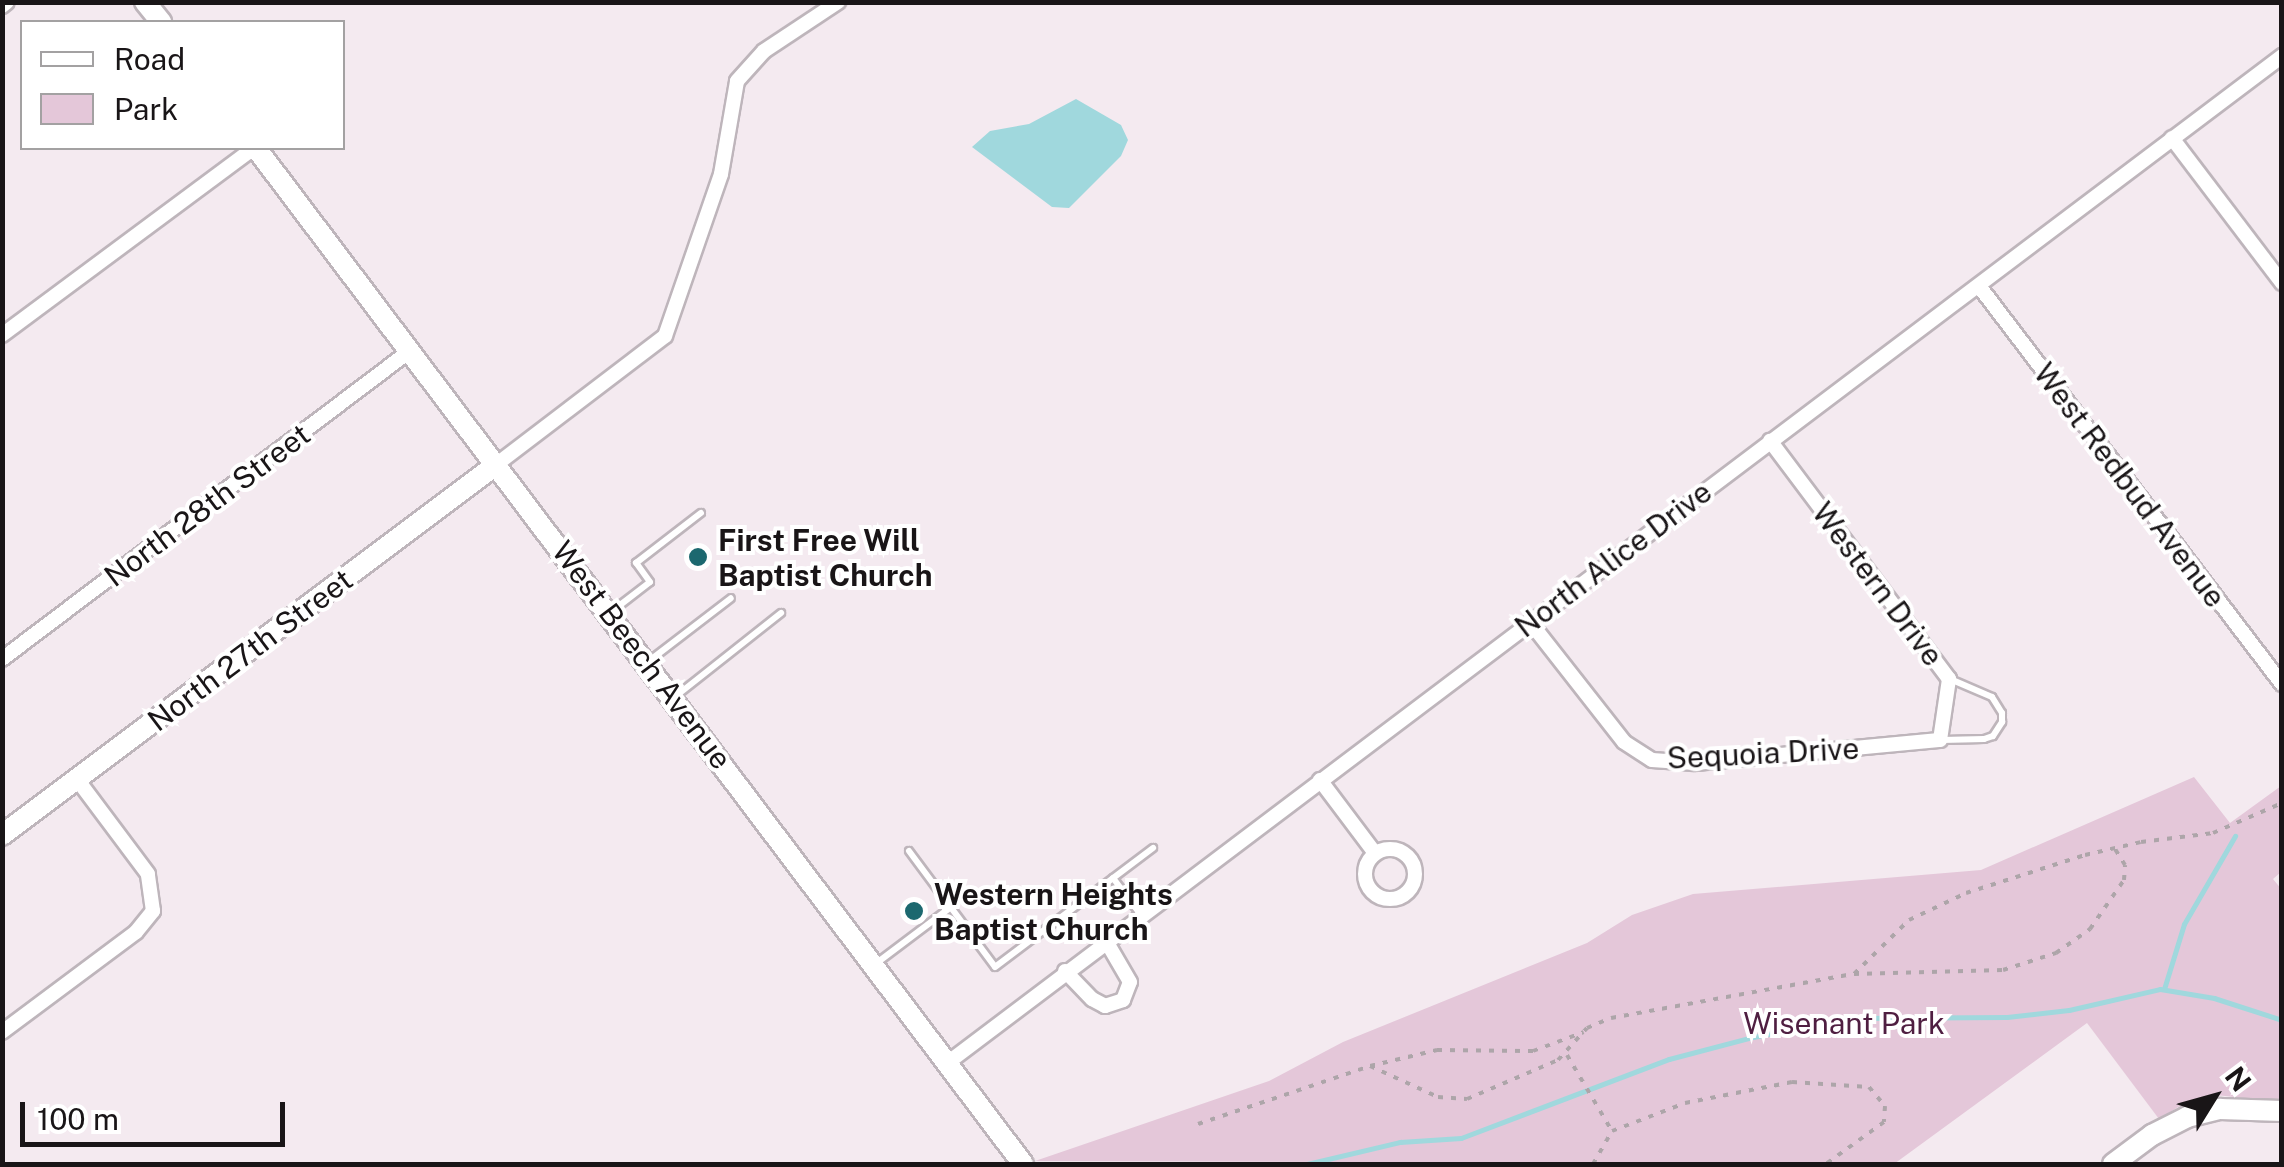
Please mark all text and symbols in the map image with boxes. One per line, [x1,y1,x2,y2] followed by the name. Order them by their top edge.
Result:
[20,20,345,150] legend
[114,41,185,77] text: Road
[114,91,178,127] text: Park
[2026,356,2234,614] street label: West Redbud Avenue
[97,416,317,594] street label: North 28th Street
[1508,473,1718,645] street label: North Alice Drive
[1805,495,1951,673] street label: Western Drive
[718,522,932,592] place label: First Free Will Baptist Church
[545,534,739,776] street label: West Beech Avenue
[687,546,709,568] marker: First Free Will Baptist Church
[141,561,359,739] street label: North 27th Street
[1666,730,1860,776] street label: Sequoia Drive
[934,876,1173,946] place label: Western Heights Baptist Church
[903,900,925,922] marker: Western Heights Baptist Church
[1743,1005,1945,1041] park label: Wisenant Park
[2164,1047,2264,1147] north arrow
[2219,1060,2258,1097] text: N
[25,1082,290,1144] scale bar
[37,1101,119,1137] text: 100 m

